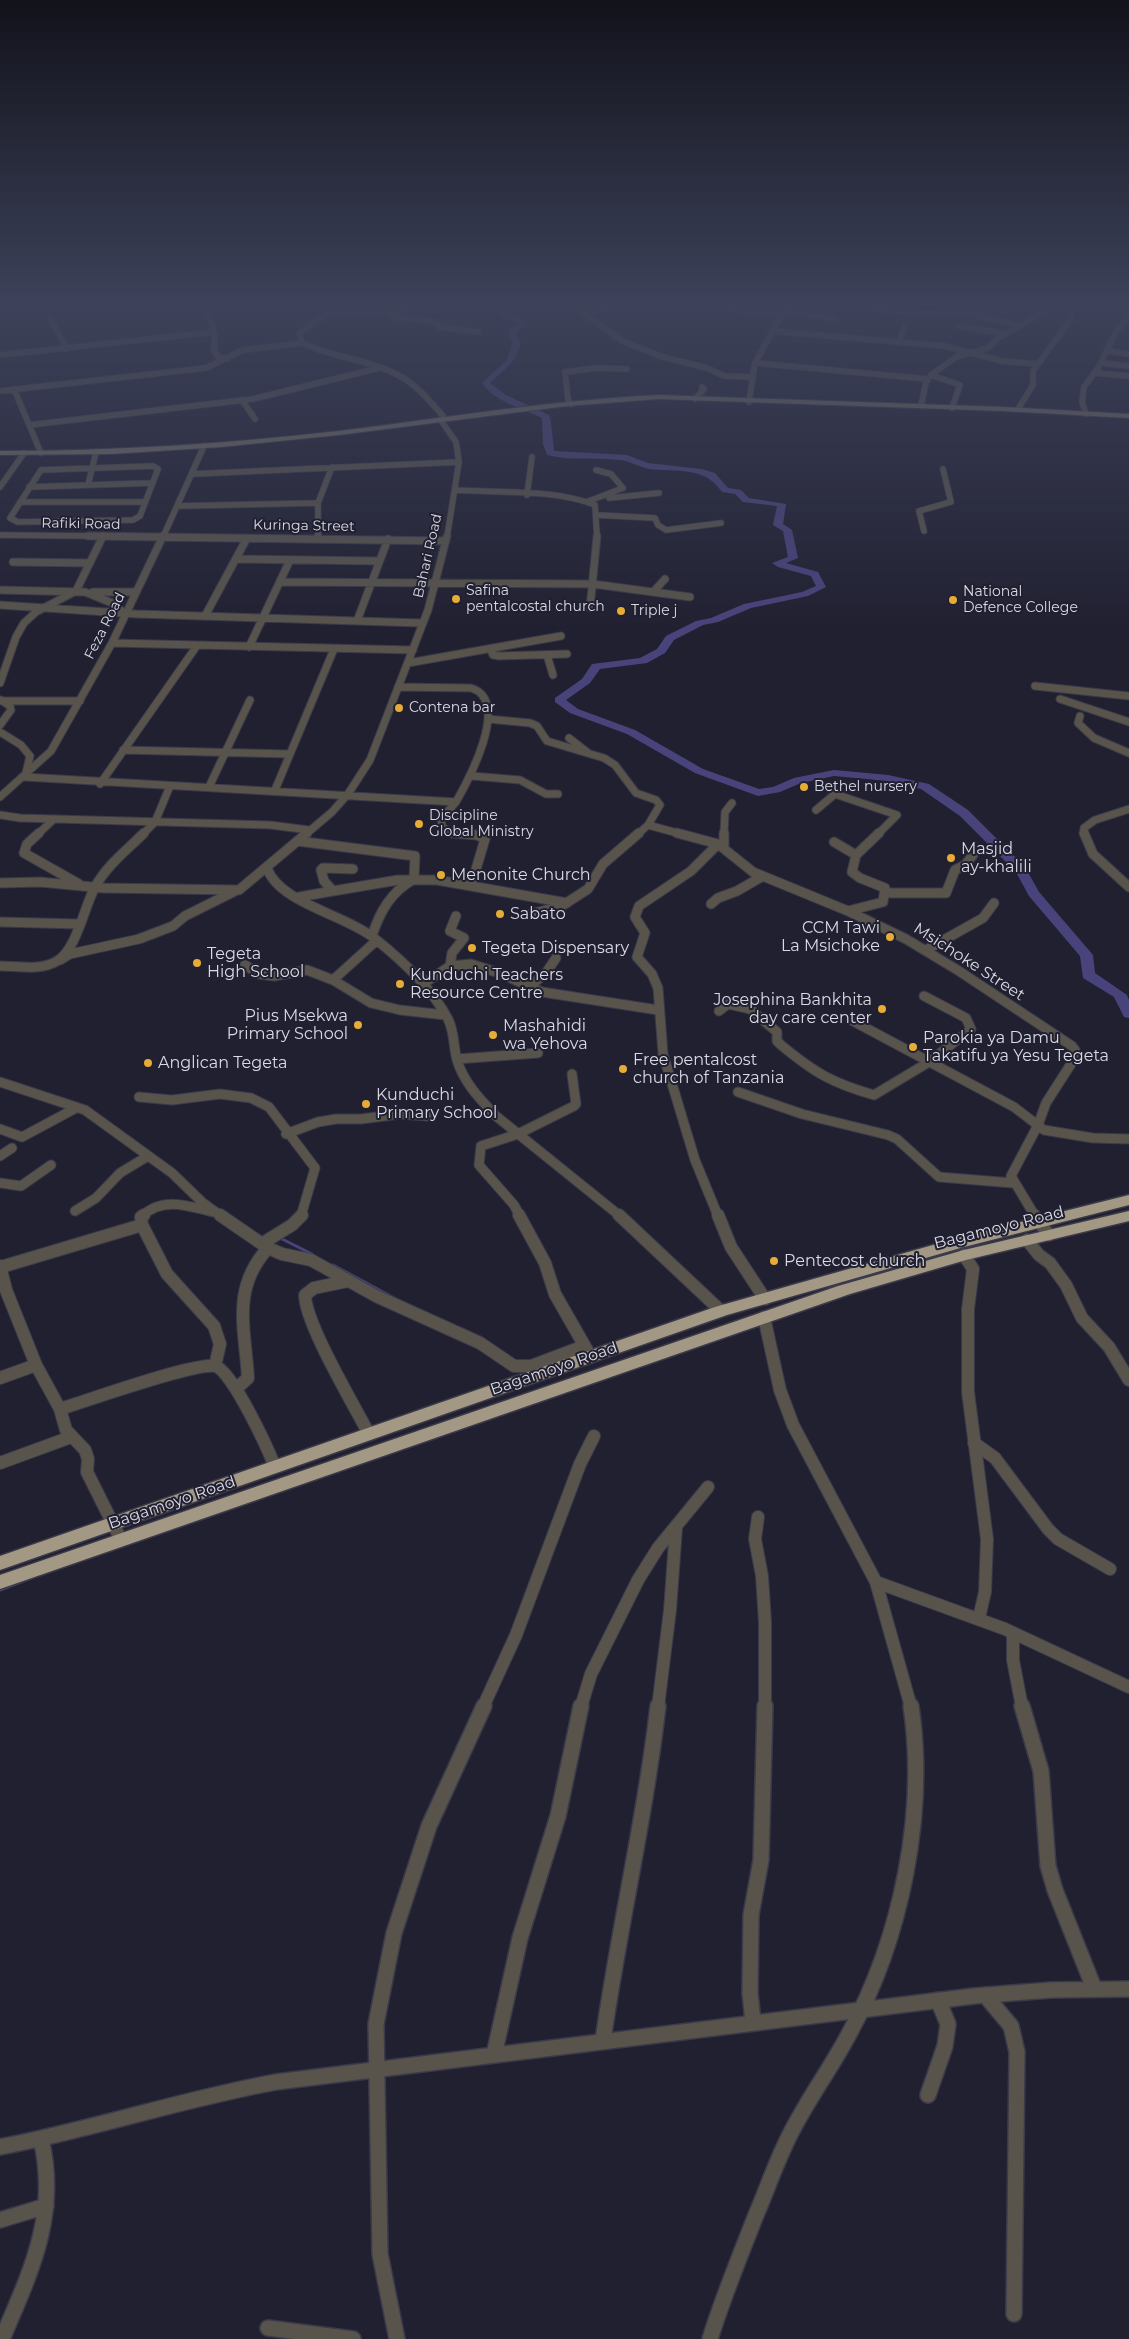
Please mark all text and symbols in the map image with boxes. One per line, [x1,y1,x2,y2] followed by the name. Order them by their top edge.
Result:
[410,512,446,600] street label: Bahari Road
[41,515,121,533] street label: Rafiki Road
[253,517,355,535] street label: Kuringa Street
[466,583,605,616] place label: Safina pentalcostal church
[963,584,1078,616] place label: National Defence College
[81,590,129,662] street label: Feza Road
[450,593,462,605] marker: Safina pentalcostal church
[947,594,959,606] marker: National Defence College
[631,603,677,619] place label: Triple j
[615,605,627,617] marker: Triple j
[409,700,495,716] place label: Contena bar
[393,702,405,714] marker: Contena bar
[814,779,917,795] place label: Bethel nursery
[798,781,810,793] marker: Bethel nursery
[429,808,533,840] place label: Discipline Global Ministry
[413,818,425,830] marker: Discipline Global Ministry
[961,839,1032,877] place label: Masjid ay-khalili
[945,852,957,864] marker: Masjid ay-khalili
[451,865,591,885] place label: Menonite Church
[435,869,447,881] marker: Menonite Church
[510,904,566,924] place label: Sabato
[494,908,506,920] marker: Sabato
[781,918,880,956] place label: CCM Tawi La Msichoke
[910,919,1028,1005] street label: Msichoke Street
[884,931,896,943] marker: CCM Tawi La Msichoke
[482,938,629,958] place label: Tegeta Dispensary
[466,942,478,954] marker: Tegeta Dispensary
[207,944,304,982] place label: Tegeta High School
[191,957,203,969] marker: Tegeta High School
[410,965,563,1003] place label: Kunduchi Teachers Resource Centre
[394,978,406,990] marker: Kunduchi Teachers Resource Centre
[714,990,872,1028] place label: Josephina Bankhita day care center
[876,1003,888,1015] marker: Josephina Bankhita day care center
[227,1006,348,1044] place label: Pius Msekwa Primary School
[503,1016,588,1054] place label: Mashahidi wa Yehova
[352,1019,364,1031] marker: Pius Msekwa Primary School
[923,1028,1109,1066] place label: Parokia ya Damu Takatifu ya Yesu Tegeta
[487,1029,499,1041] marker: Mashahidi wa Yehova
[907,1041,919,1053] marker: Parokia ya Damu Takatifu ya Yesu Tegeta
[633,1050,784,1088] place label: Free pentalcost church of Tanzania
[158,1053,288,1073] place label: Anglican Tegeta
[142,1057,154,1069] marker: Anglican Tegeta
[617,1063,629,1075] marker: Free pentalcost church of Tanzania
[376,1085,497,1123] place label: Kunduchi Primary School
[360,1098,372,1110] marker: Kunduchi Primary School
[932,1203,1066,1253] street label: Bagamoyo Road
[784,1251,925,1271] place label: Pentecost church
[768,1255,780,1267] marker: Pentecost church
[488,1338,620,1400] street label: Bagamoyo Road
[106,1472,238,1534] street label: Bagamoyo Road

